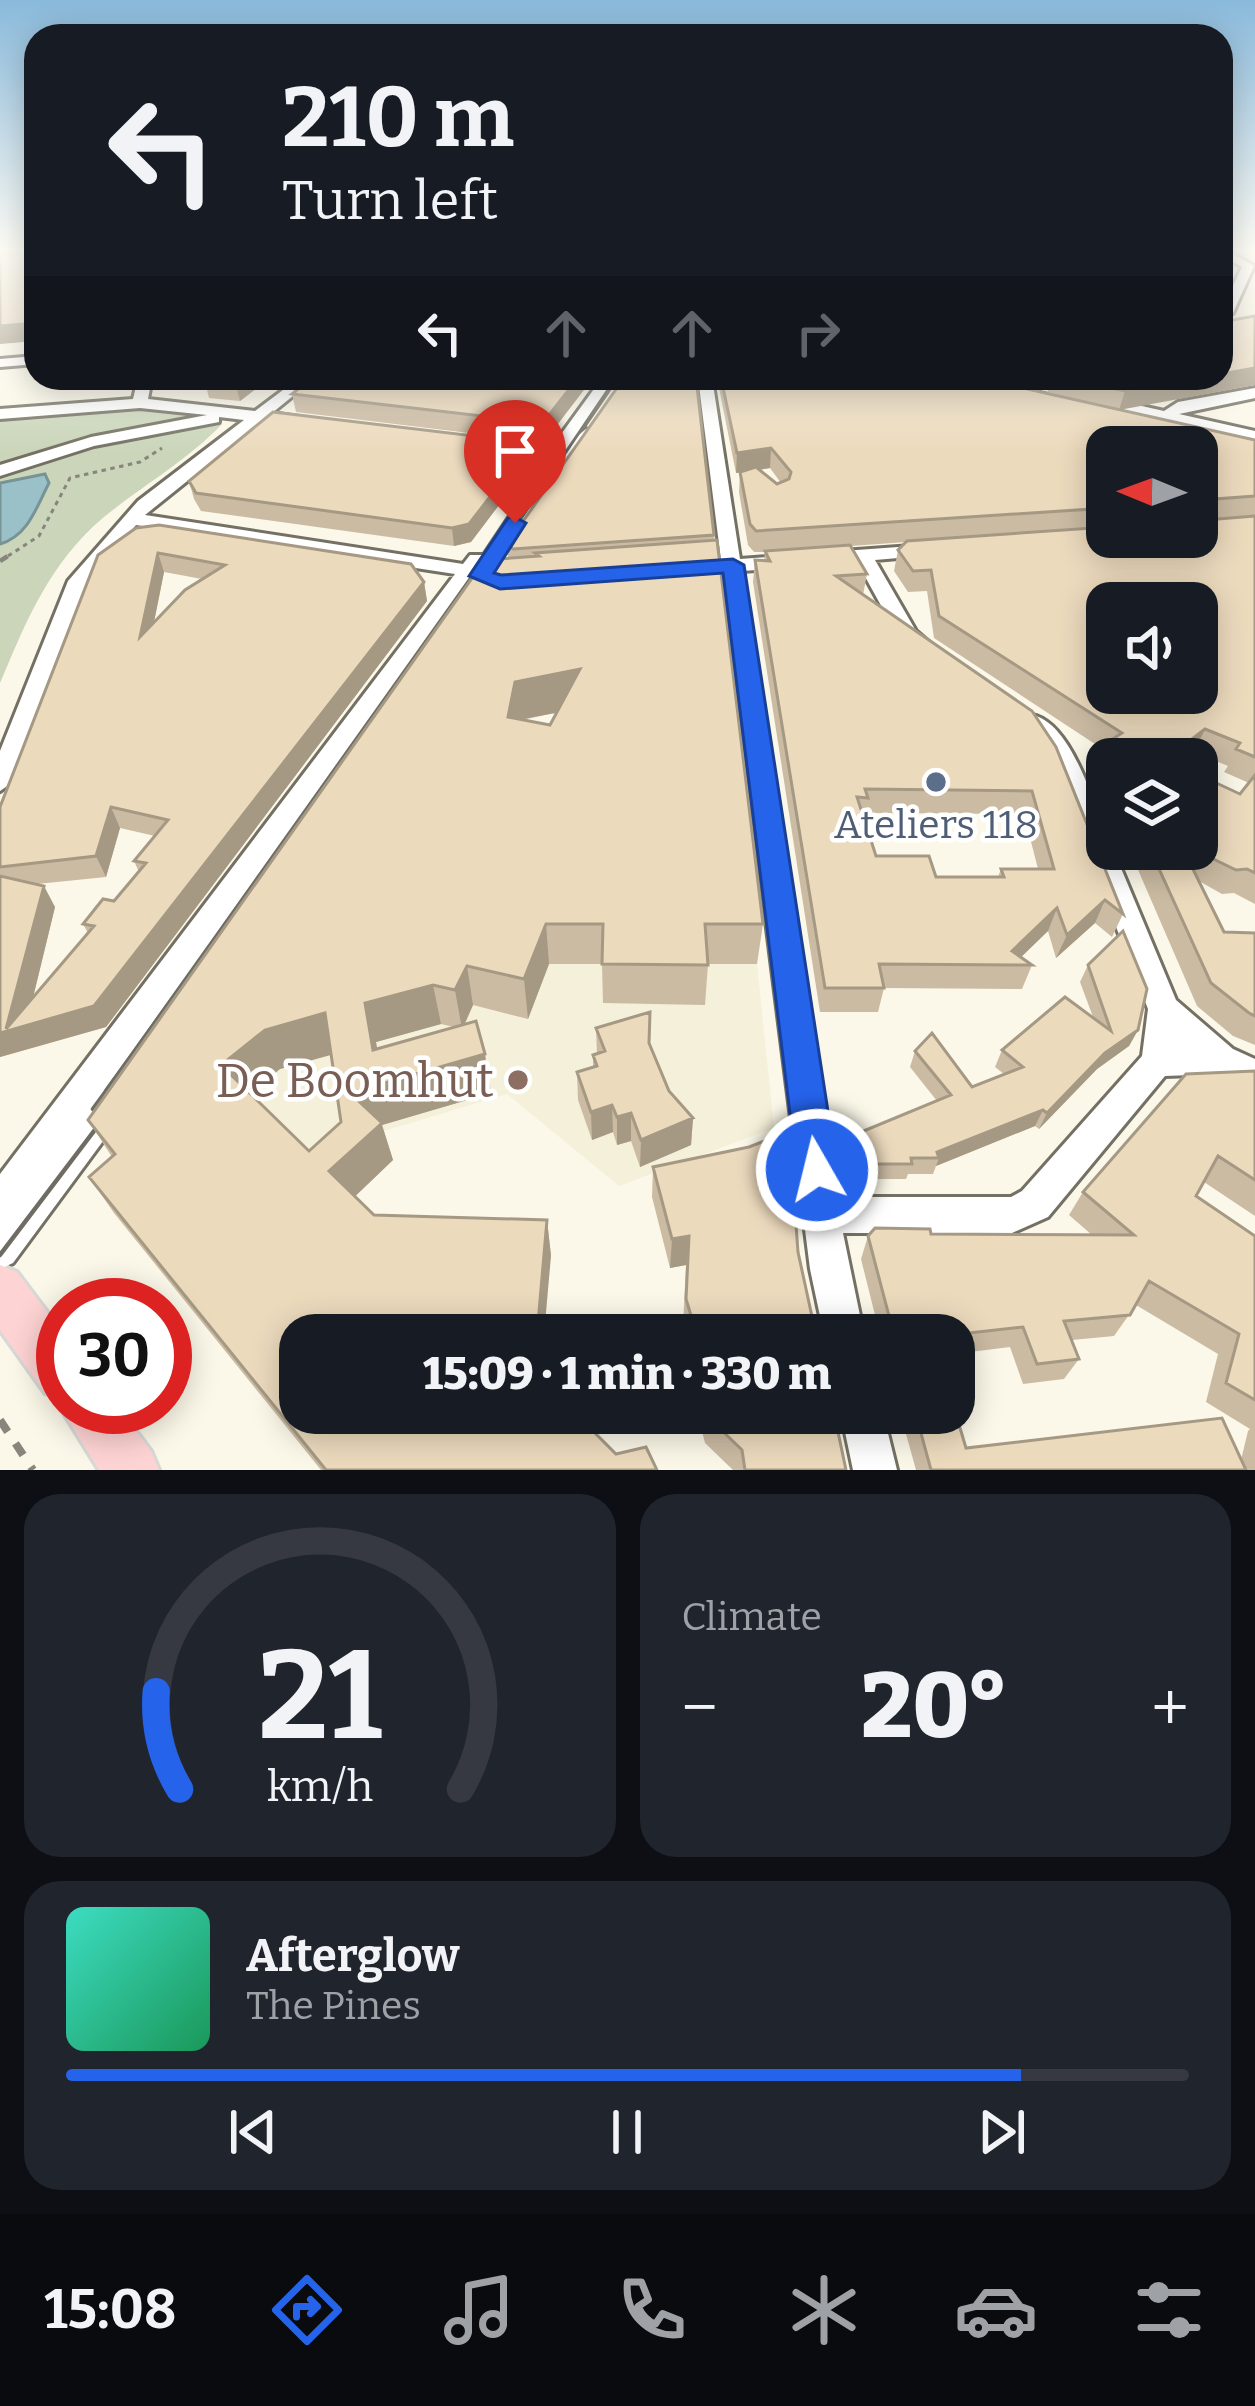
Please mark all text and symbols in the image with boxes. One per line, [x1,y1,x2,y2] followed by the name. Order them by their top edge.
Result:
[282,67,514,168] text: 210 m
[84,72,240,228] icon: left
[282,169,498,233] text: Turn left
[407,300,473,366] icon: left
[533,300,599,366] icon: ahead
[659,300,725,366] icon: ahead
[785,300,851,366] icon: right
[464,400,566,523] pin
[482,418,548,484] icon: arrive
[1086,426,1218,558] north arrow
[1086,426,1218,870] map controls
[1086,582,1218,714] button: sound
[1086,738,1218,870] button: layers
[923,769,949,795] marker: Ateliers 118
[834,802,1038,848] place label: Ateliers 118
[216,1052,494,1110] place label: De Boomhut
[505,1067,531,1093] marker: De Boomhut
[754,1107,880,1233] position arrow
[36,1278,192,1434] speed limit sign: 30
[423,1347,831,1401] text: 15:09 · 1 min · 330 m
[682,1594,822,1640] text: Climate
[258,1621,382,1771] text: 21
[861,1653,1008,1761] text: 20°
[682,1668,718,1747] text: −
[1151,1668,1189,1747] text: +
[267,1760,373,1811] text: km/h
[246,1929,459,1983] text: Afterglow
[246,1983,421,2029] text: The Pines
[220,2099,286,2165] icon: previous
[594,2099,660,2165] icon: pause
[969,2099,1035,2165] icon: next
[265,2268,349,2352] icon: directions
[437,2268,521,2352] icon: music
[610,2268,694,2352] icon: phone
[782,2268,866,2352] icon: climate
[954,2268,1038,2352] icon: car
[1127,2268,1211,2352] icon: filters
[44,2278,176,2342] text: 15:08

